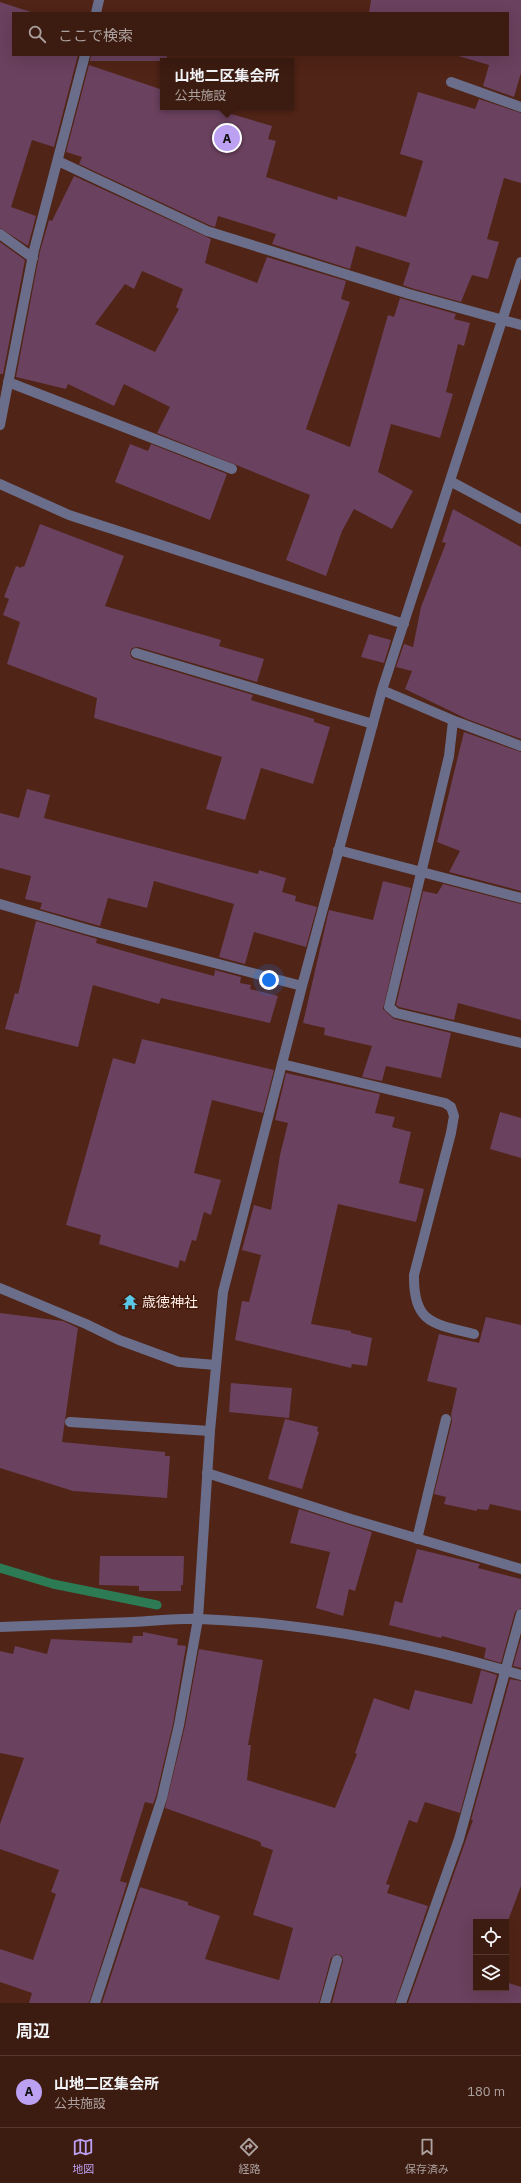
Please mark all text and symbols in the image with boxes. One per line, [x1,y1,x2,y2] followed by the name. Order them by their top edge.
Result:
[12,12,509,56] search box
[26,23,48,45] icon: search
[58,26,133,45] text: ここで検索
[160,58,294,110] popup
[174,66,280,85] text: 山地二区集会所
[174,87,227,104] text: 公共施設
[214,123,240,153] pin: A
[259,970,279,990] your location
[121,1293,139,1311] temple icon: 歳徳神社
[142,1293,198,1311] place label: 歳徳神社
[473,1919,509,1991] map controls
[473,1919,509,1955] button: locate
[473,1955,509,1991] button: layers
[16,2020,50,2042] text: 周辺
[54,2074,159,2093] text: 山地二区集会所
[25,2083,33,2100] text: A
[467,2083,505,2100] text: 180 m
[54,2095,106,2112] text: 公共施設
[72,2136,94,2176] tab: 地図
[238,2136,260,2176] tab: 経路
[405,2136,449,2176] tab: 保存済み

